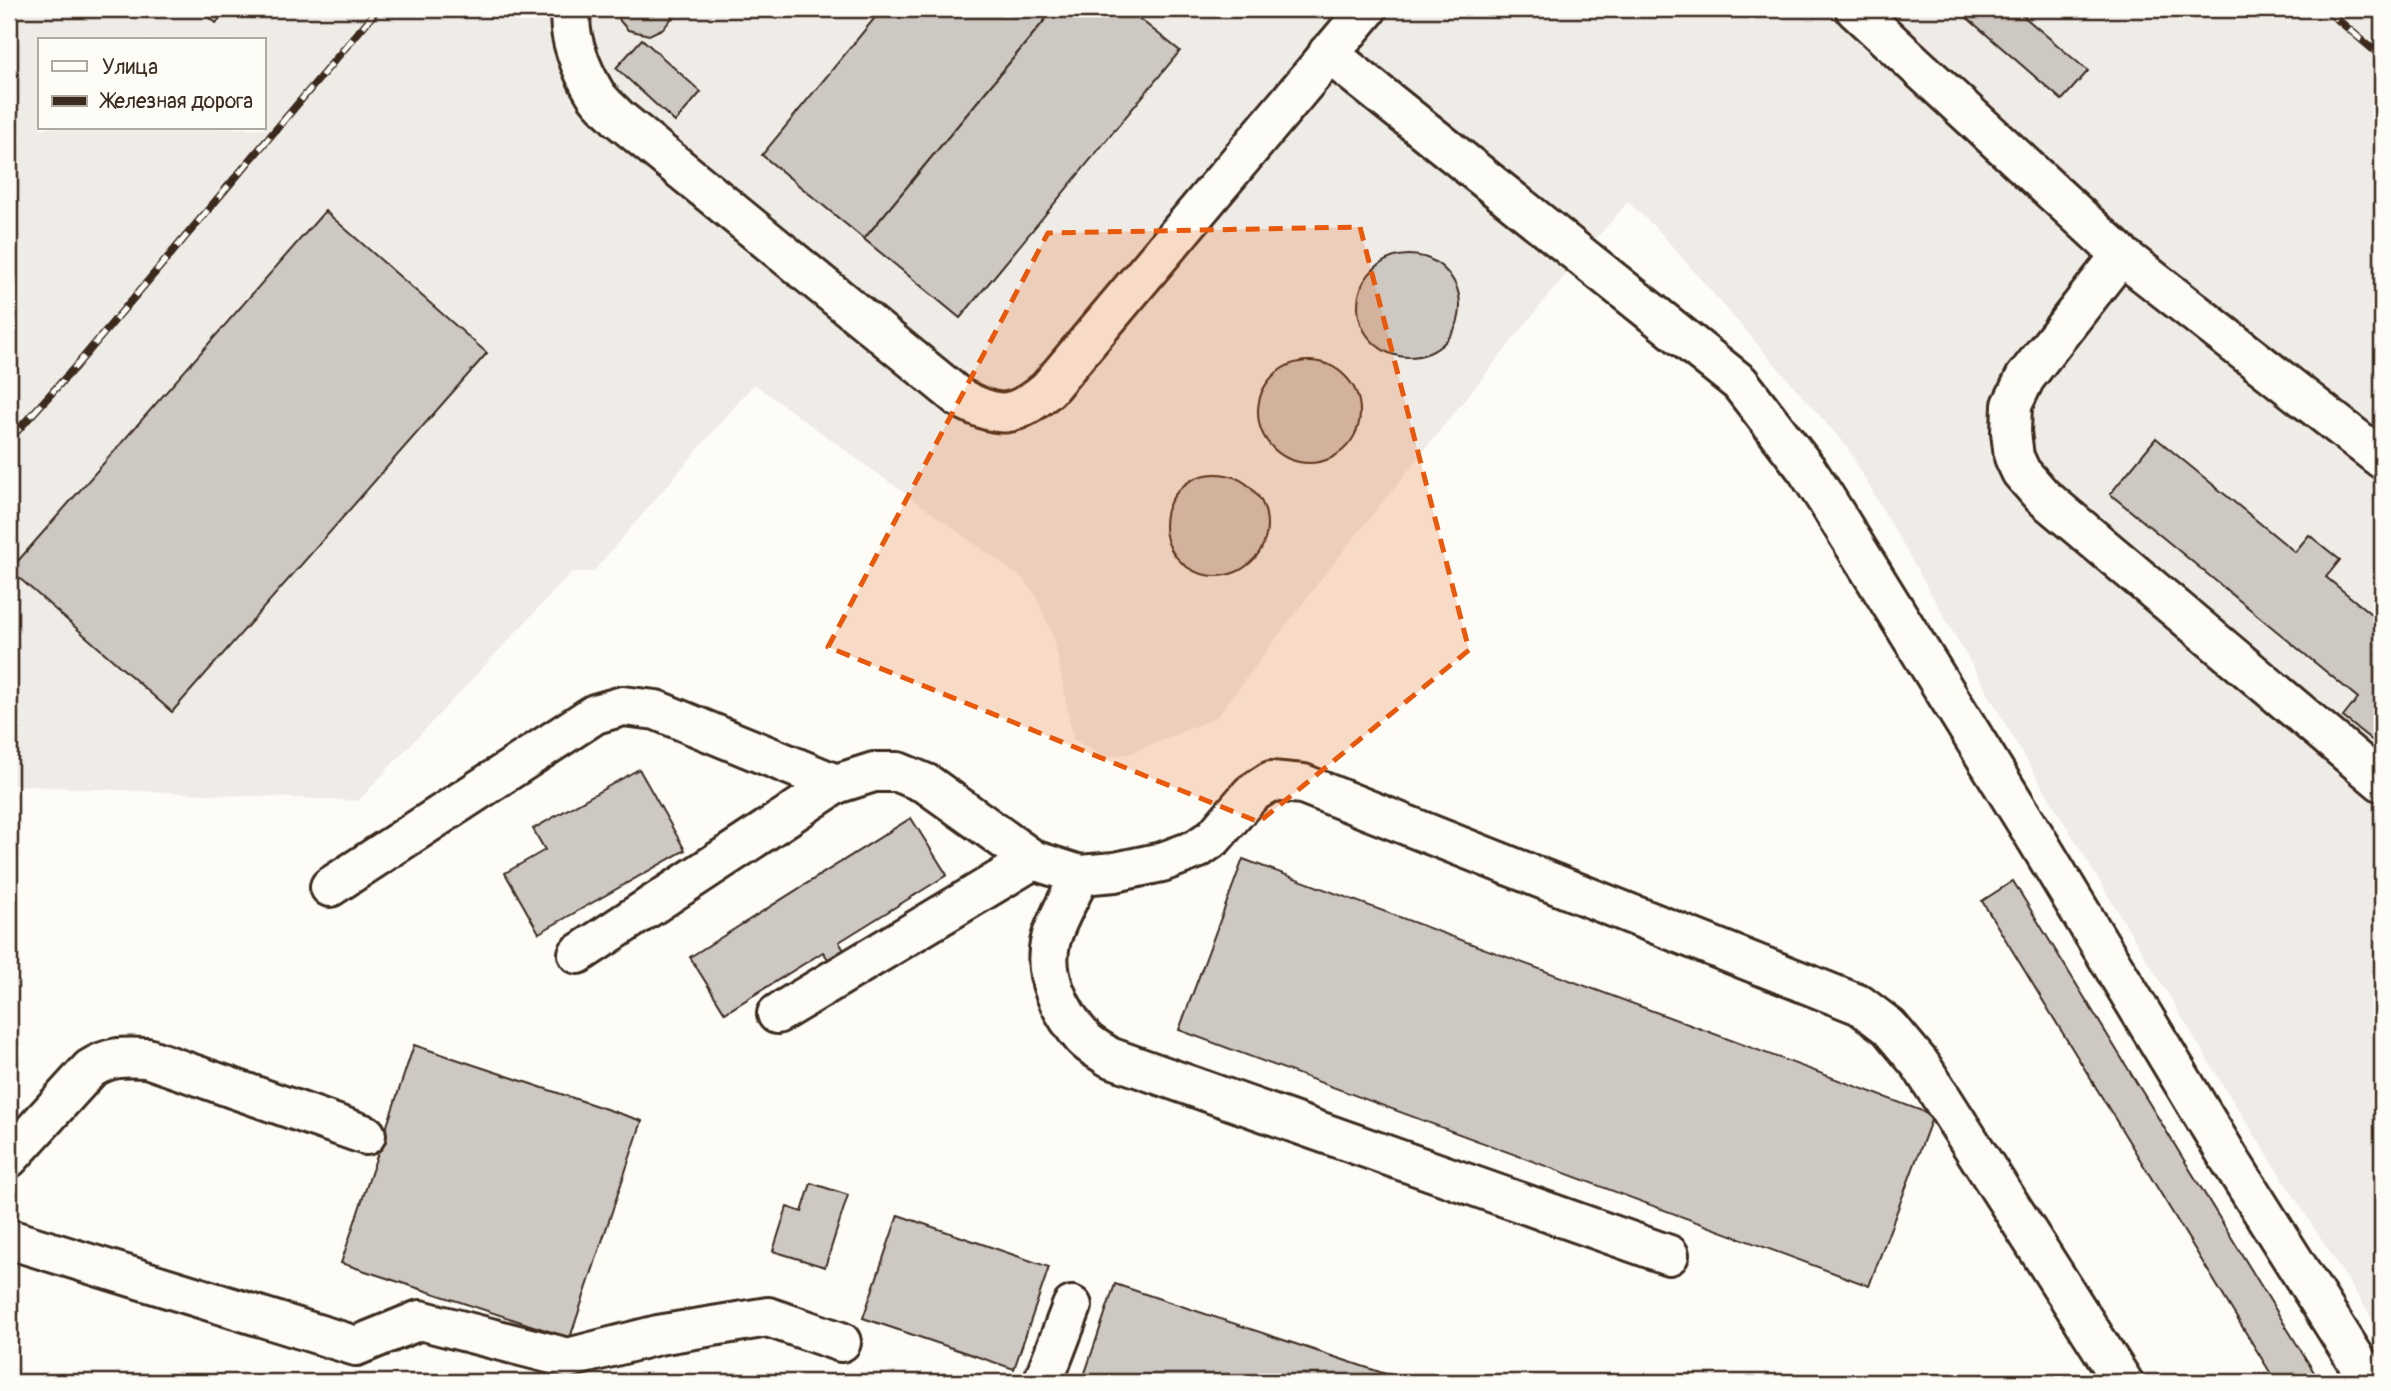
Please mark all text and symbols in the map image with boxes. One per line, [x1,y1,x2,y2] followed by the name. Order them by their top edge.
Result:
[38,38,266,130] legend
[102,54,158,81] text: Улица
[99,88,253,115] text: Железная дорога

